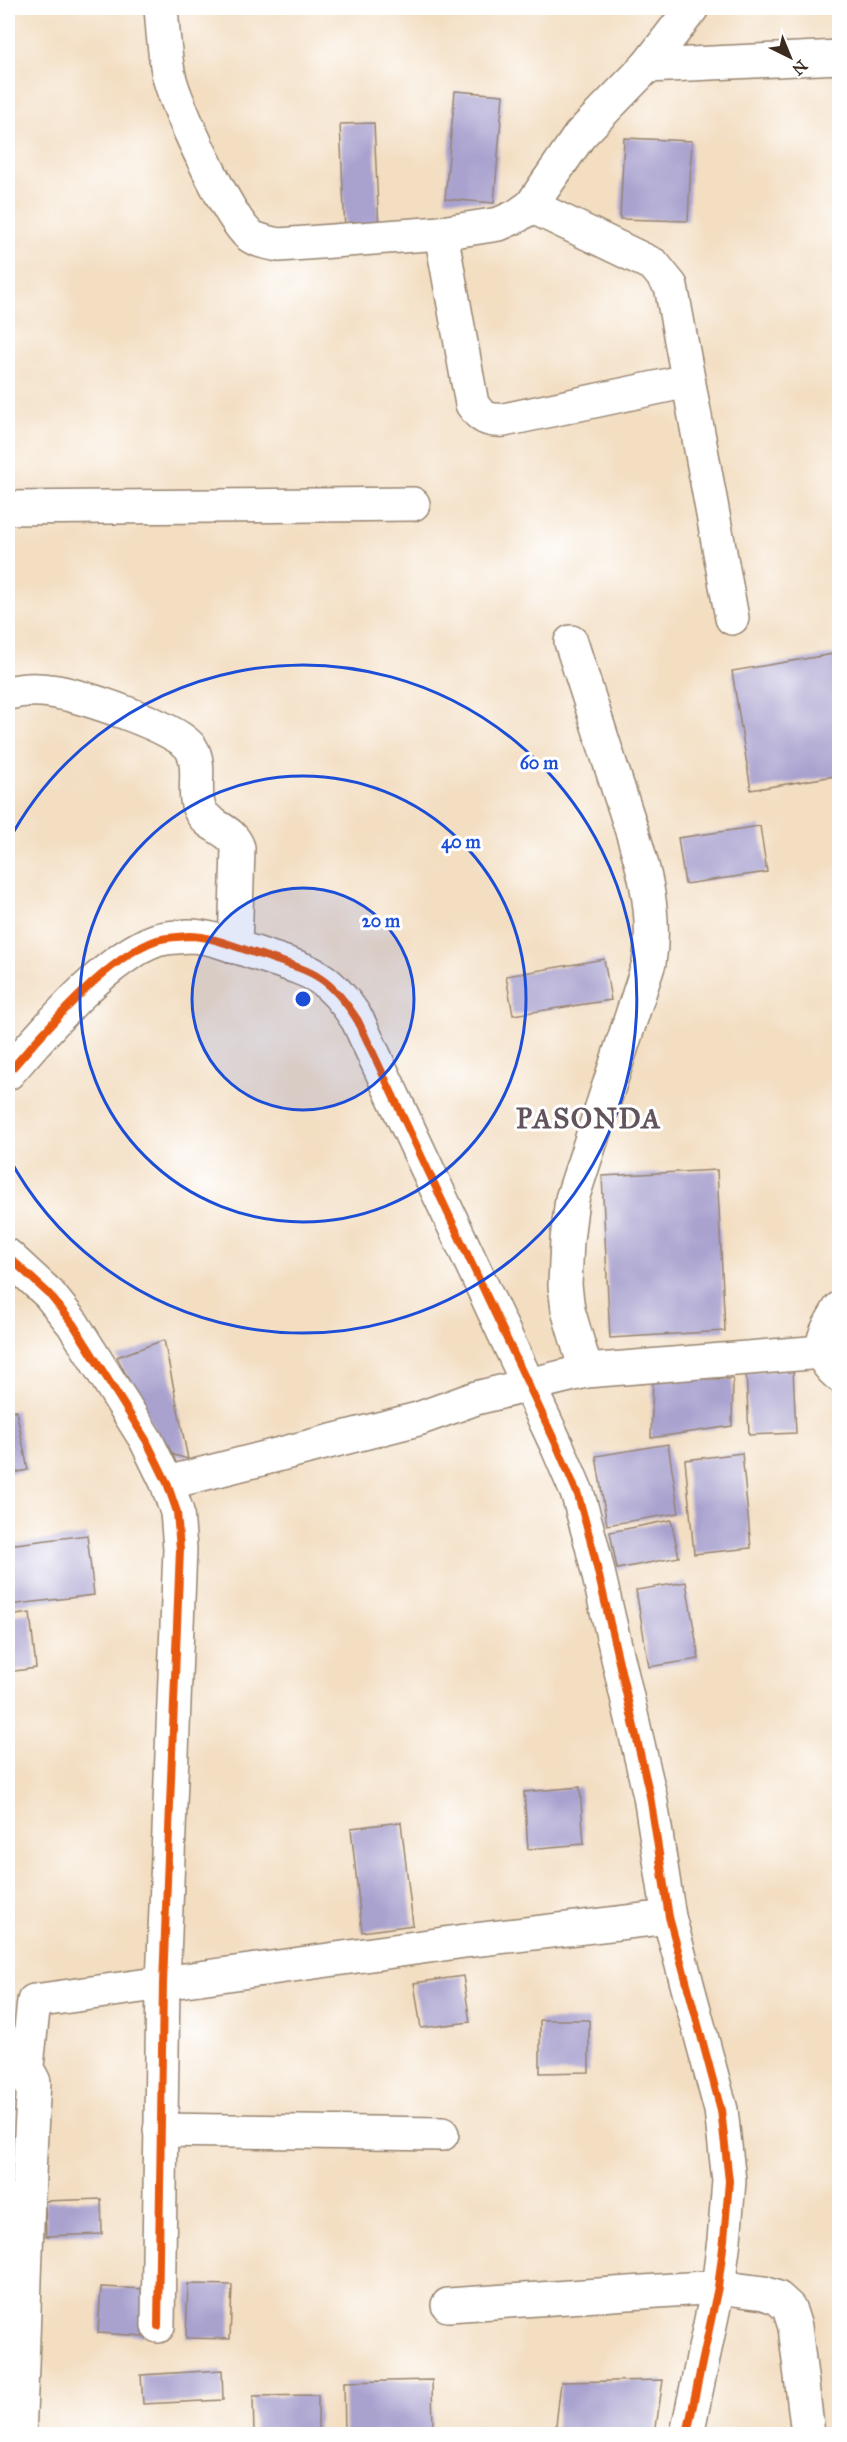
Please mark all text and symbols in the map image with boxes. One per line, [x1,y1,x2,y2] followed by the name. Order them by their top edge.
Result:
[760,27,820,87] north arrow
[788,56,811,79] text: N
[520,752,559,774] text: 60 m
[441,831,482,854] text: 40 m
[362,910,401,932] text: 20 m
[293,989,313,1009] centre of rings
[516,1101,662,1136] district label: PASONDA

